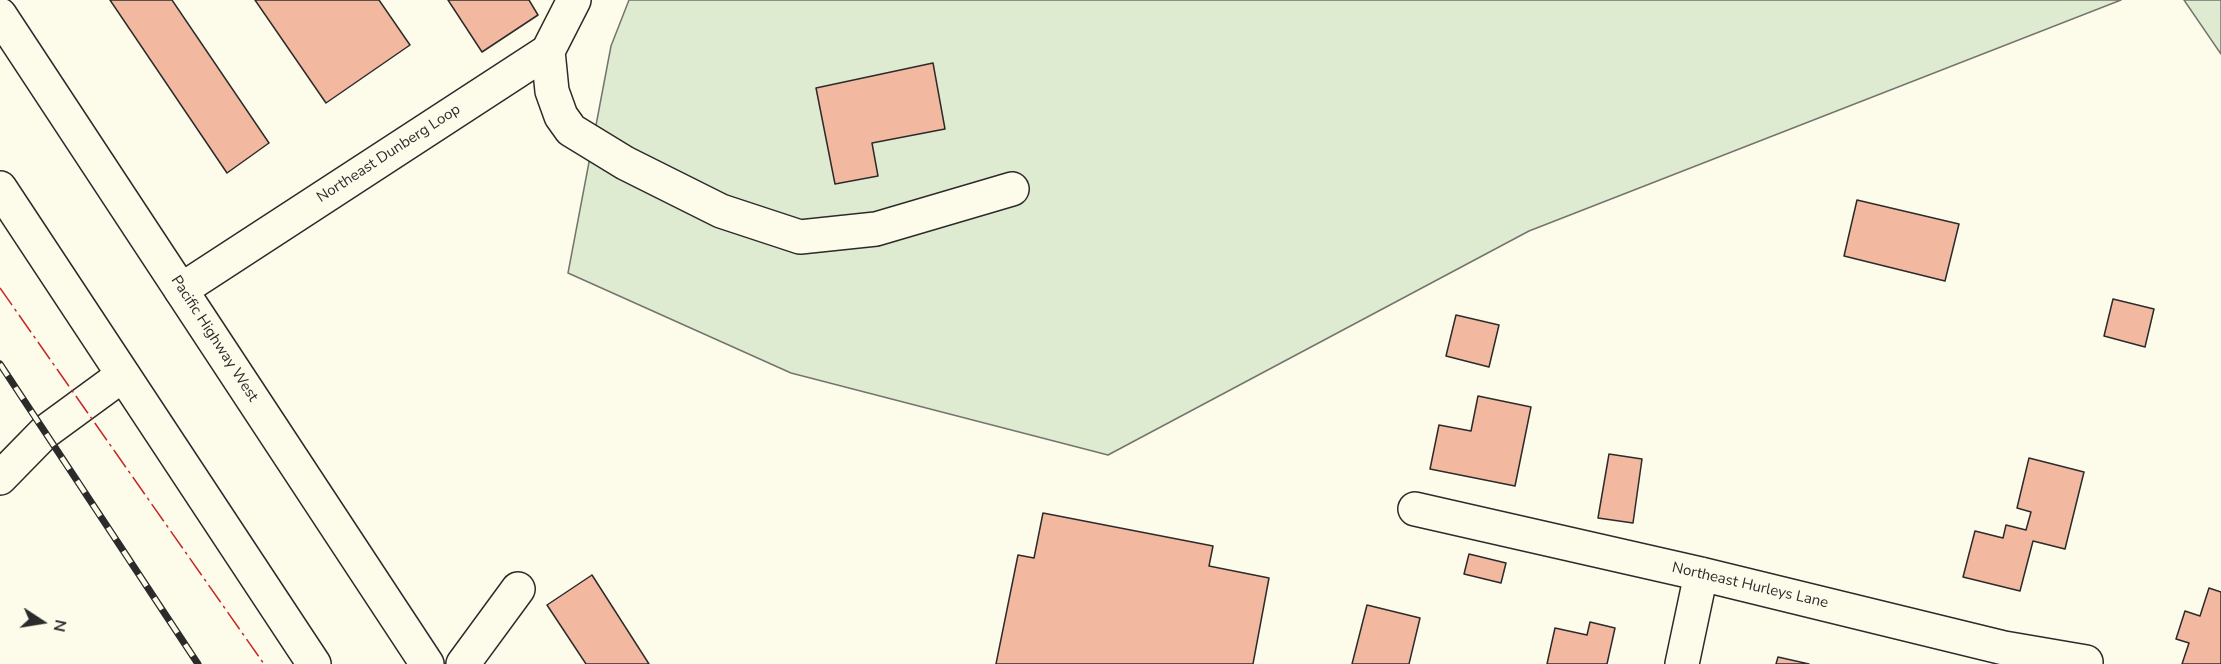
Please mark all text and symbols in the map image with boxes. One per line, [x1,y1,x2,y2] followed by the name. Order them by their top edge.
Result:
[314,101,464,207] street label: Northeast Dunberg Loop
[166,273,262,405] street label: Pacific Highway West
[1670,559,1830,613] street label: Northeast Hurleys Lane
[12,592,72,652] north arrow
[48,618,72,634] text: N

